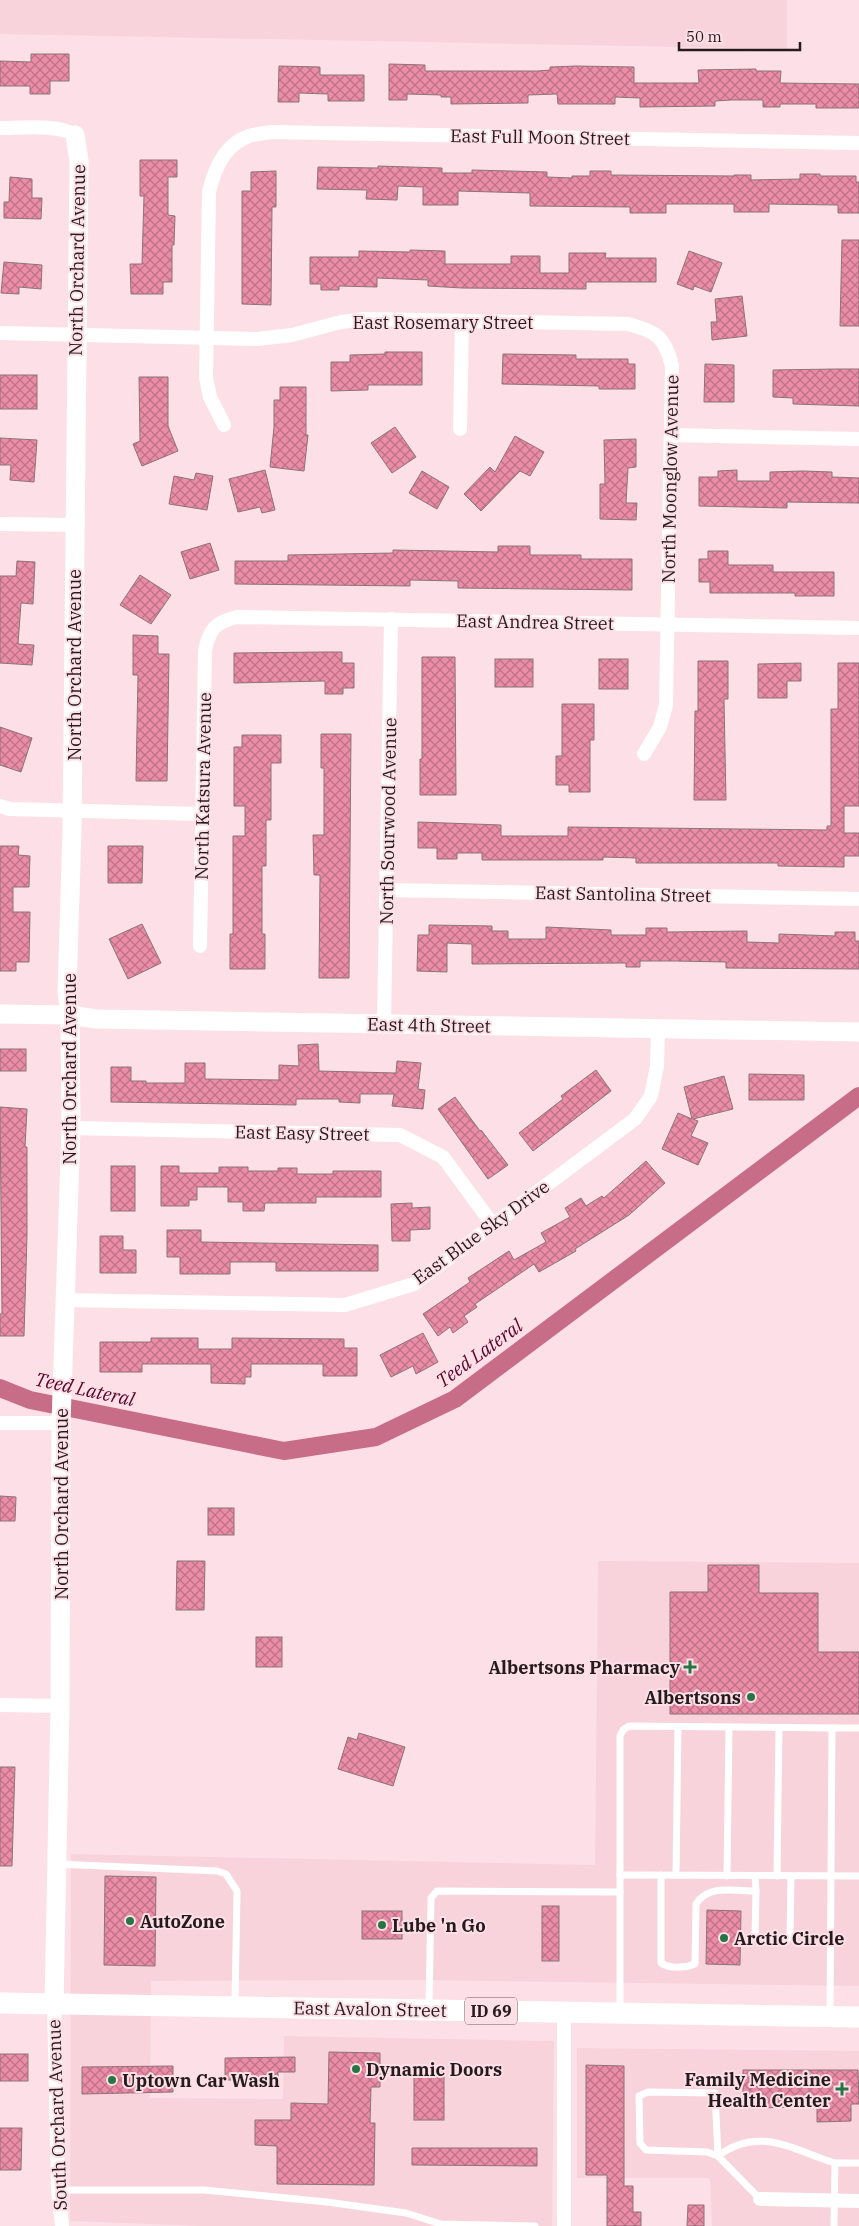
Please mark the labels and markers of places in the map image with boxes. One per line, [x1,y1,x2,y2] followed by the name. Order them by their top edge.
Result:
[488,1656,681,1679] place label: Albertsons Pharmacy
[684,1661,696,1673] marker: Albertsons Pharmacy
[644,1686,741,1709] place label: Albertsons
[745,1691,757,1703] marker: Albertsons
[140,1910,225,1933] place label: AutoZone
[392,1914,486,1937] place label: Lube 'n Go
[124,1915,136,1927] marker: AutoZone
[376,1919,388,1931] marker: Lube 'n Go
[734,1927,844,1950] place label: Arctic Circle
[718,1932,730,1944] marker: Arctic Circle
[366,2058,502,2081] place label: Dynamic Doors
[350,2063,362,2075] marker: Dynamic Doors
[685,2068,831,2112] place label: Family Medicine Health Center
[122,2069,280,2092] place label: Uptown Car Wash
[106,2074,118,2086] marker: Uptown Car Wash
[835,2082,849,2096] marker: Family Medicine Health Center

